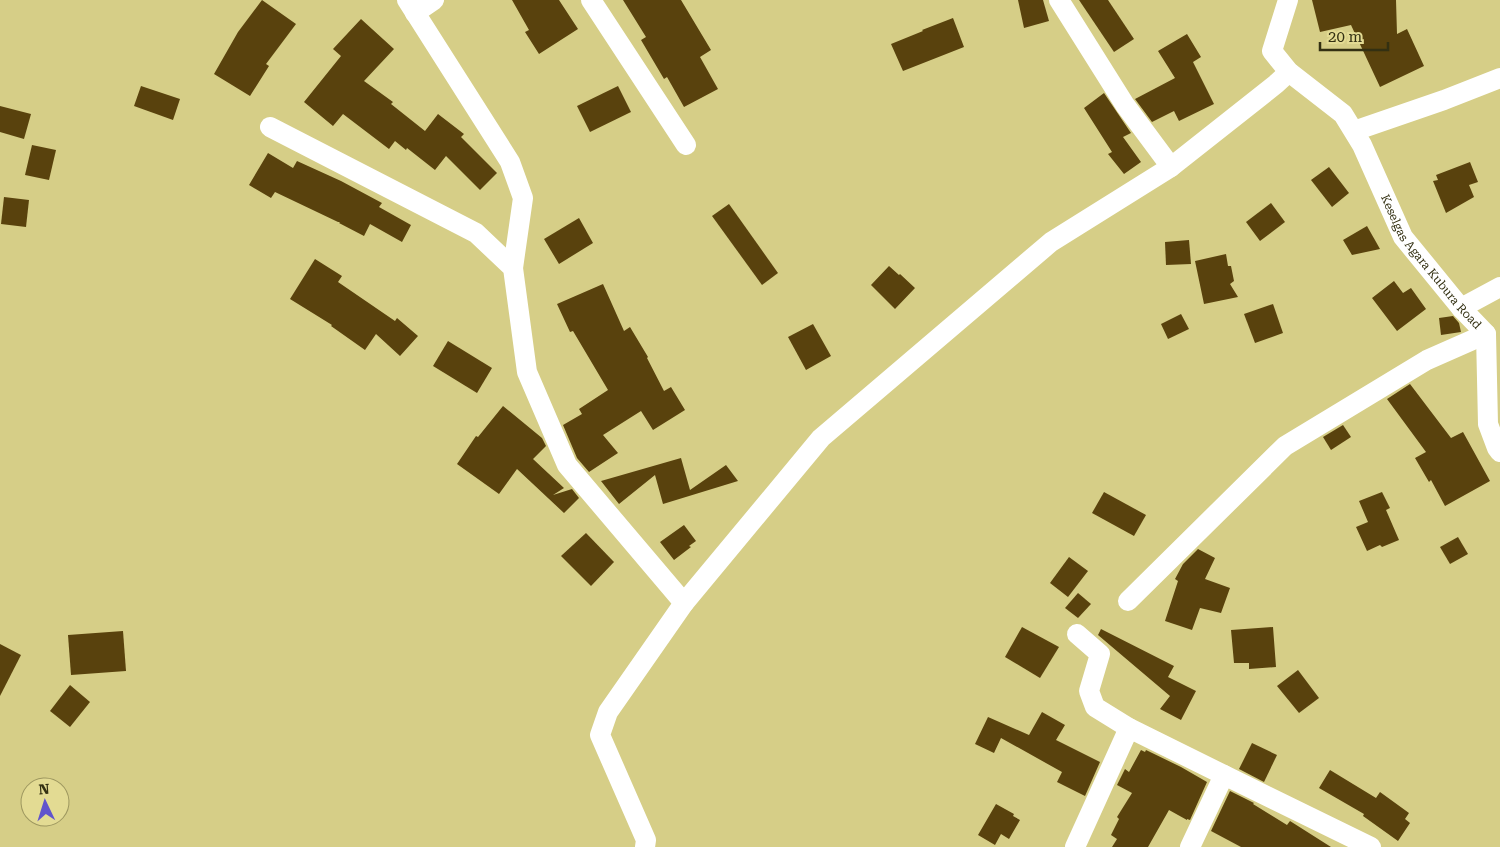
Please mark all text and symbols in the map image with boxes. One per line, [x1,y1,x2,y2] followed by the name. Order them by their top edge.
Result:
[1320,20,1388,52] scale bar
[1328,28,1363,46] text: 20 m
[1378,192,1484,332] street label: Keselgas Agara Kubura Road
[20,777,70,827] north arrow
[38,781,50,797] text: N

